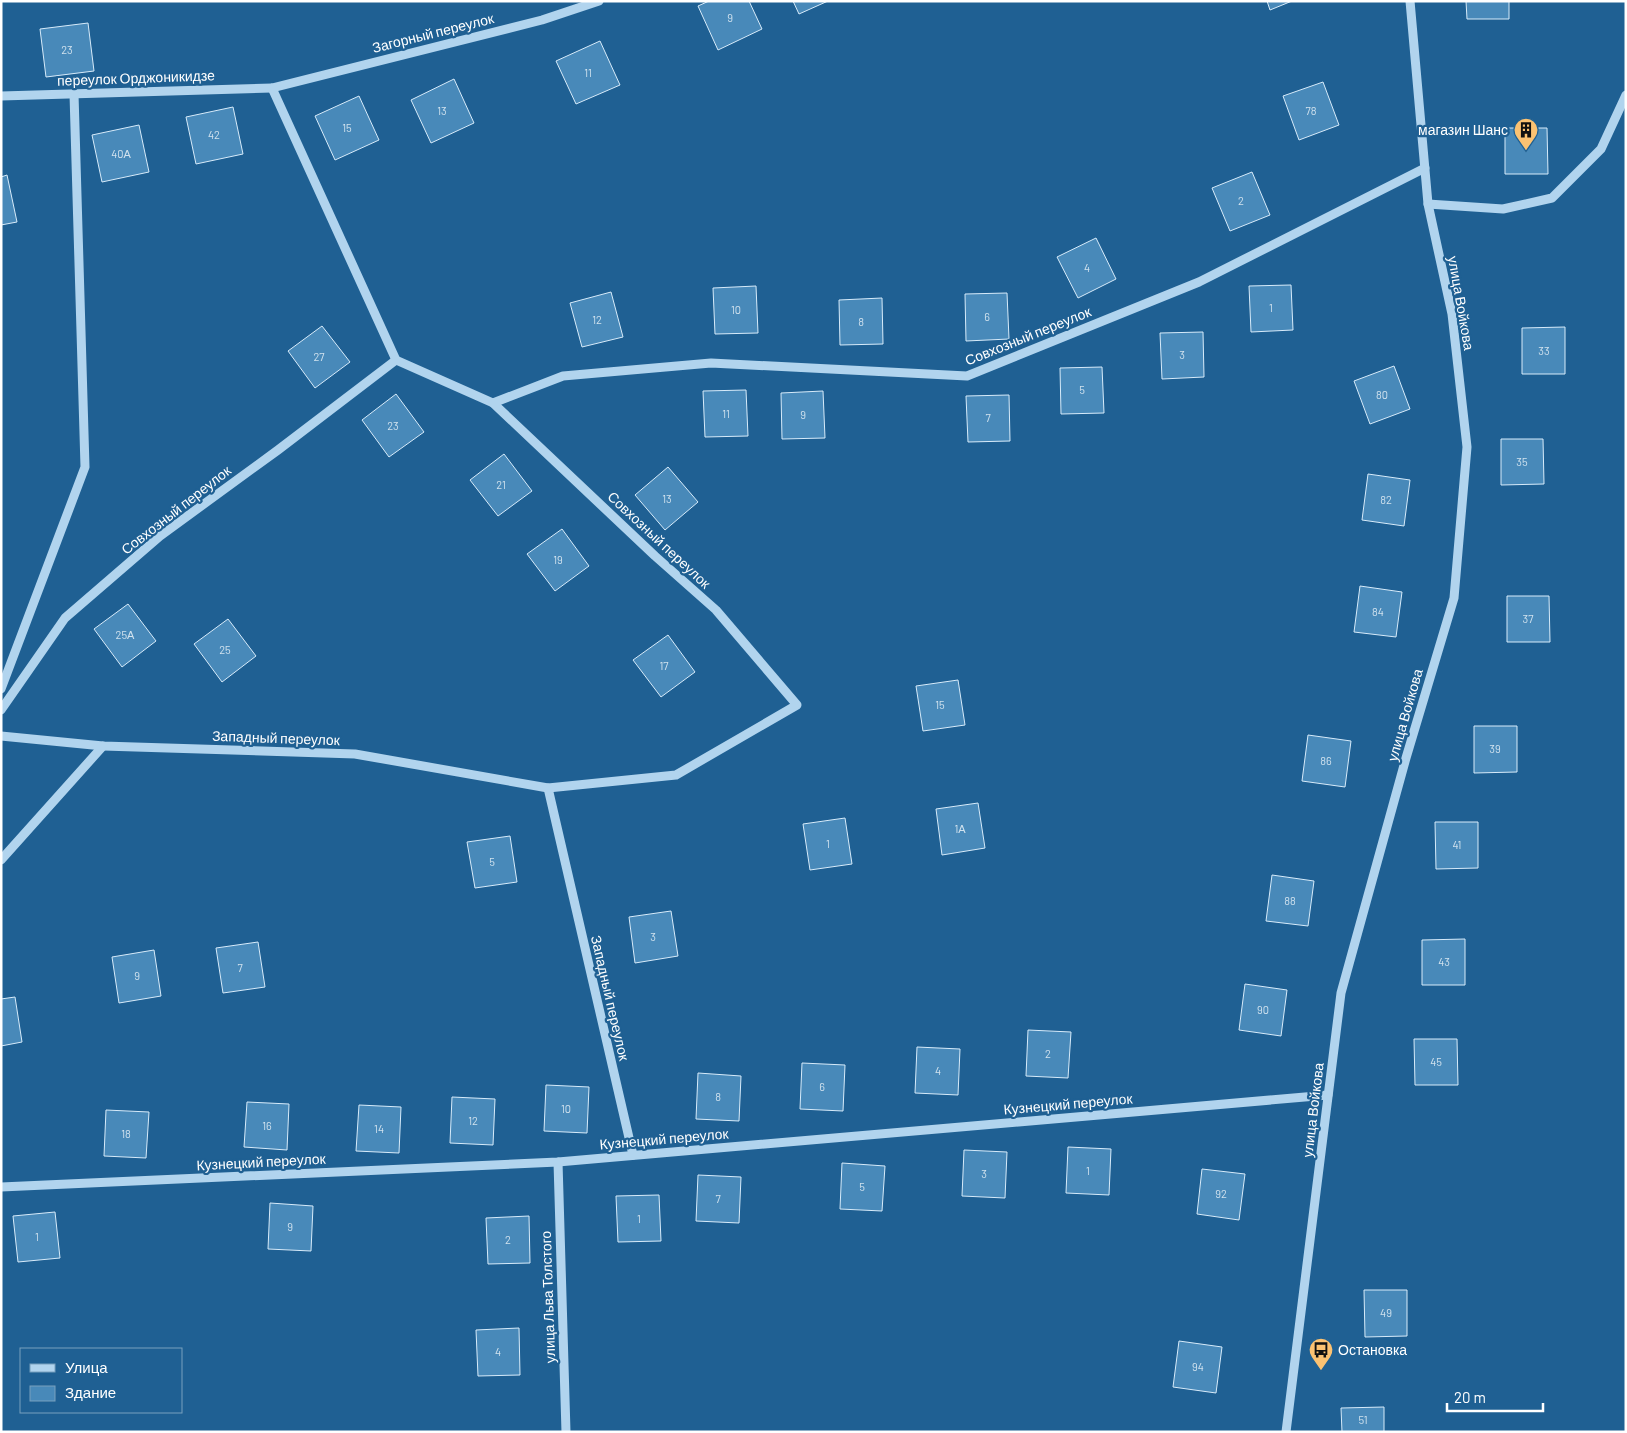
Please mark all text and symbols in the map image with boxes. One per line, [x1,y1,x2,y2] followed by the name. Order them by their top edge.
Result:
[370,9,496,56] street label: Загорный переулок
[727,11,733,24] house number: 9
[61,43,73,56] house number: 23
[57,66,215,89] street label: переулок Орджоникидзе
[584,66,592,79] house number: 11
[437,104,447,117] house number: 13
[1306,104,1317,117] house number: 78
[1513,117,1539,151] building icon: магазин Шанс
[342,121,352,134] house number: 15
[1418,121,1508,138] place label: магазин Шанс
[208,128,220,141] house number: 42
[111,147,131,160] house number: 40А
[1238,194,1244,207] house number: 2
[1445,254,1478,352] street label: улица Войкова
[1084,261,1090,274] house number: 4
[1269,301,1273,314] house number: 1
[962,302,1094,369] street label: Совхозный переулок
[731,303,741,316] house number: 10
[984,310,990,323] house number: 6
[592,313,602,326] house number: 12
[858,315,864,328] house number: 8
[1538,344,1550,357] house number: 33
[1179,348,1185,361] house number: 3
[313,350,325,363] house number: 27
[1079,383,1085,396] house number: 5
[1376,388,1388,401] house number: 80
[722,407,730,420] house number: 11
[800,408,806,421] house number: 9
[985,411,991,424] house number: 7
[387,419,399,432] house number: 23
[1516,455,1528,468] house number: 35
[118,461,235,558] street label: Совхозный переулок
[496,478,506,491] house number: 21
[604,488,715,592] street label: Совхозный переулок
[662,492,672,505] house number: 13
[1380,493,1392,506] house number: 82
[553,553,563,566] house number: 19
[1372,605,1384,618] house number: 84
[1523,612,1533,625] house number: 37
[116,628,135,641] house number: 25А
[219,643,231,656] house number: 25
[659,659,669,672] house number: 17
[1383,666,1426,763] street label: улица Войкова
[935,698,945,711] house number: 15
[212,727,341,748] street label: Западный переулок
[1489,742,1501,755] house number: 39
[1320,754,1332,767] house number: 86
[954,822,966,835] house number: 1А
[826,837,830,850] house number: 1
[1453,838,1461,851] house number: 41
[489,855,495,868] house number: 5
[1284,894,1296,907] house number: 88
[650,930,656,943] house number: 3
[588,934,633,1063] street label: Западный переулок
[1438,955,1450,968] house number: 43
[237,961,243,974] house number: 7
[134,969,140,982] house number: 9
[1257,1003,1269,1016] house number: 90
[1045,1047,1051,1060] house number: 2
[1430,1055,1442,1068] house number: 45
[1298,1061,1327,1158] street label: улица Войкова
[935,1064,941,1077] house number: 4
[819,1080,825,1093] house number: 6
[1003,1089,1134,1118] street label: Кузнецкий переулок
[715,1090,721,1103] house number: 8
[561,1102,571,1115] house number: 10
[468,1114,478,1127] house number: 12
[262,1119,272,1132] house number: 16
[374,1122,384,1135] house number: 14
[599,1124,730,1153] street label: Кузнецкий переулок
[121,1127,131,1140] house number: 18
[196,1150,327,1173] street label: Кузнецкий переулок
[1086,1164,1090,1177] house number: 1
[981,1167,987,1180] house number: 3
[859,1180,865,1193] house number: 5
[1215,1187,1227,1200] house number: 92
[715,1192,721,1205] house number: 7
[637,1212,641,1225] house number: 1
[287,1220,293,1233] house number: 9
[35,1230,39,1243] house number: 1
[537,1230,558,1363] street label: улица Льва Толстого
[505,1233,511,1246] house number: 2
[1380,1306,1392,1319] house number: 49
[1308,1337,1334,1371] bus stop icon: Остановка
[1338,1341,1407,1358] place label: Остановка
[495,1345,501,1358] house number: 4
[20,1348,182,1413] legend
[65,1358,108,1376] text: Улица
[1192,1360,1204,1373] house number: 94
[1447,1380,1543,1412] scale bar
[65,1383,116,1401] text: Здание
[1454,1388,1486,1406] text: 20 m
[1358,1413,1368,1426] house number: 51

